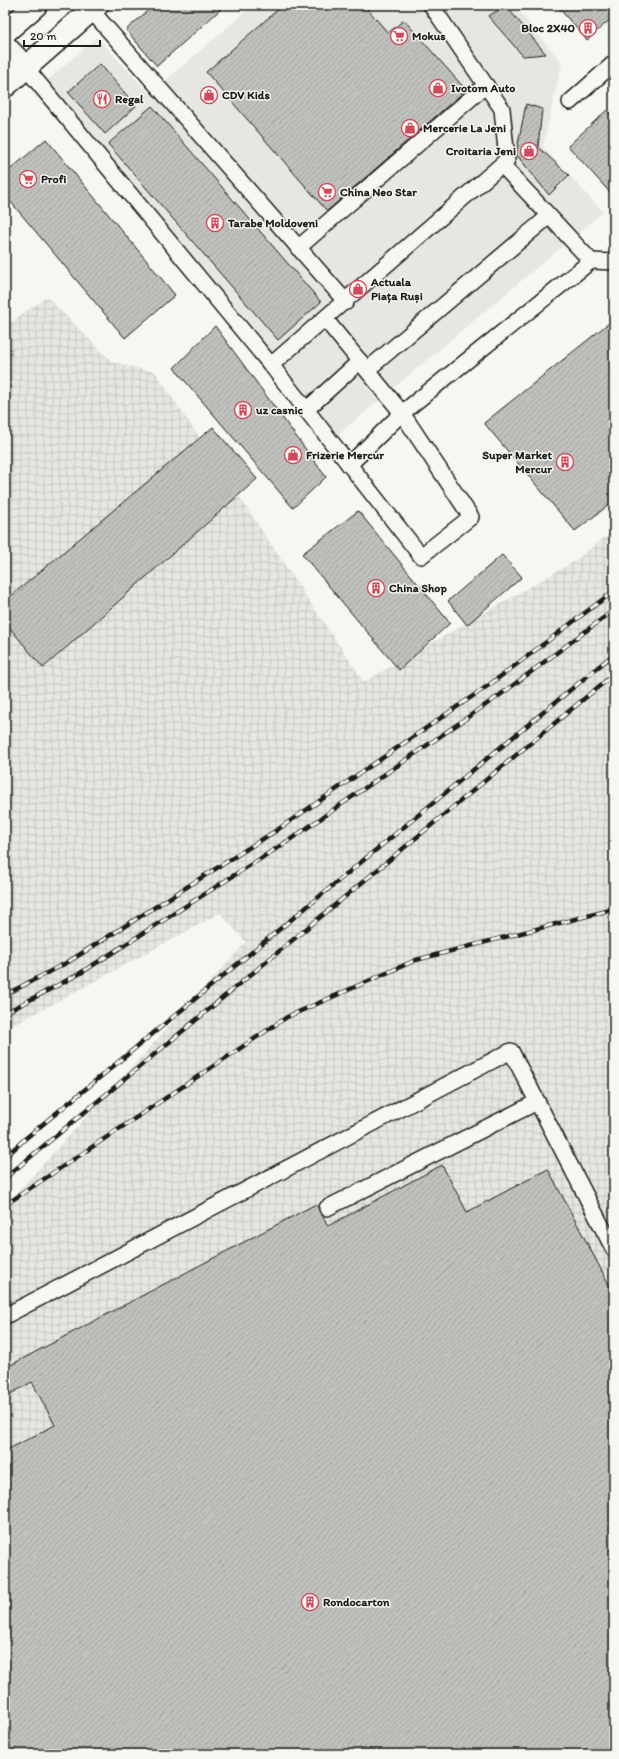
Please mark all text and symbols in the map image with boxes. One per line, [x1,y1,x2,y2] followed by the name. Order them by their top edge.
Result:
[578,18,598,38] building icon: Bloc 2X40
[521,21,575,35] place label: Bloc 2X40
[24,22,100,48] scale bar
[389,26,409,46] supermarket icon: Mokus
[30,29,57,43] text: 20 m
[412,29,446,43] place label: Mokus
[428,78,448,98] shop icon: Ivotom Auto
[451,81,515,95] place label: Ivotom Auto
[199,85,219,105] shop icon: CDV Kids
[222,88,270,102] place label: CDV Kids
[92,89,112,109] restaurant icon: Regal
[115,92,144,107] place label: Regal
[400,118,420,138] shop icon: Mercerie La Jeni
[423,121,506,135] place label: Mercerie La Jeni
[519,141,539,161] shop icon: Croitaria Jeni
[446,144,516,158] place label: Croitaria Jeni
[18,169,38,189] supermarket icon: Profi
[41,172,67,186] place label: Profi
[317,182,337,202] supermarket icon: China Neo Star
[340,185,417,199] place label: China Neo Star
[205,213,225,233] building icon: Tarabe Moldoveni
[227,216,318,230] place label: Tarabe Moldoveni
[370,275,423,304] place label: Actuala Piața Ruși
[348,279,368,299] shop icon: Actuala Piața Ruși
[233,400,253,420] building icon: uz casnic
[255,403,303,417] place label: uz casnic
[283,445,303,465] shop icon: Frizerie Mercur
[306,448,384,462] place label: Frizerie Mercur
[482,448,553,476] place label: Super Market Mercur
[555,452,575,472] building icon: Super Market Mercur
[366,578,386,598] building icon: China Shop
[389,581,447,596] place label: China Shop
[300,1592,320,1612] building icon: Rondocarton
[323,1595,390,1609] place label: Rondocarton

